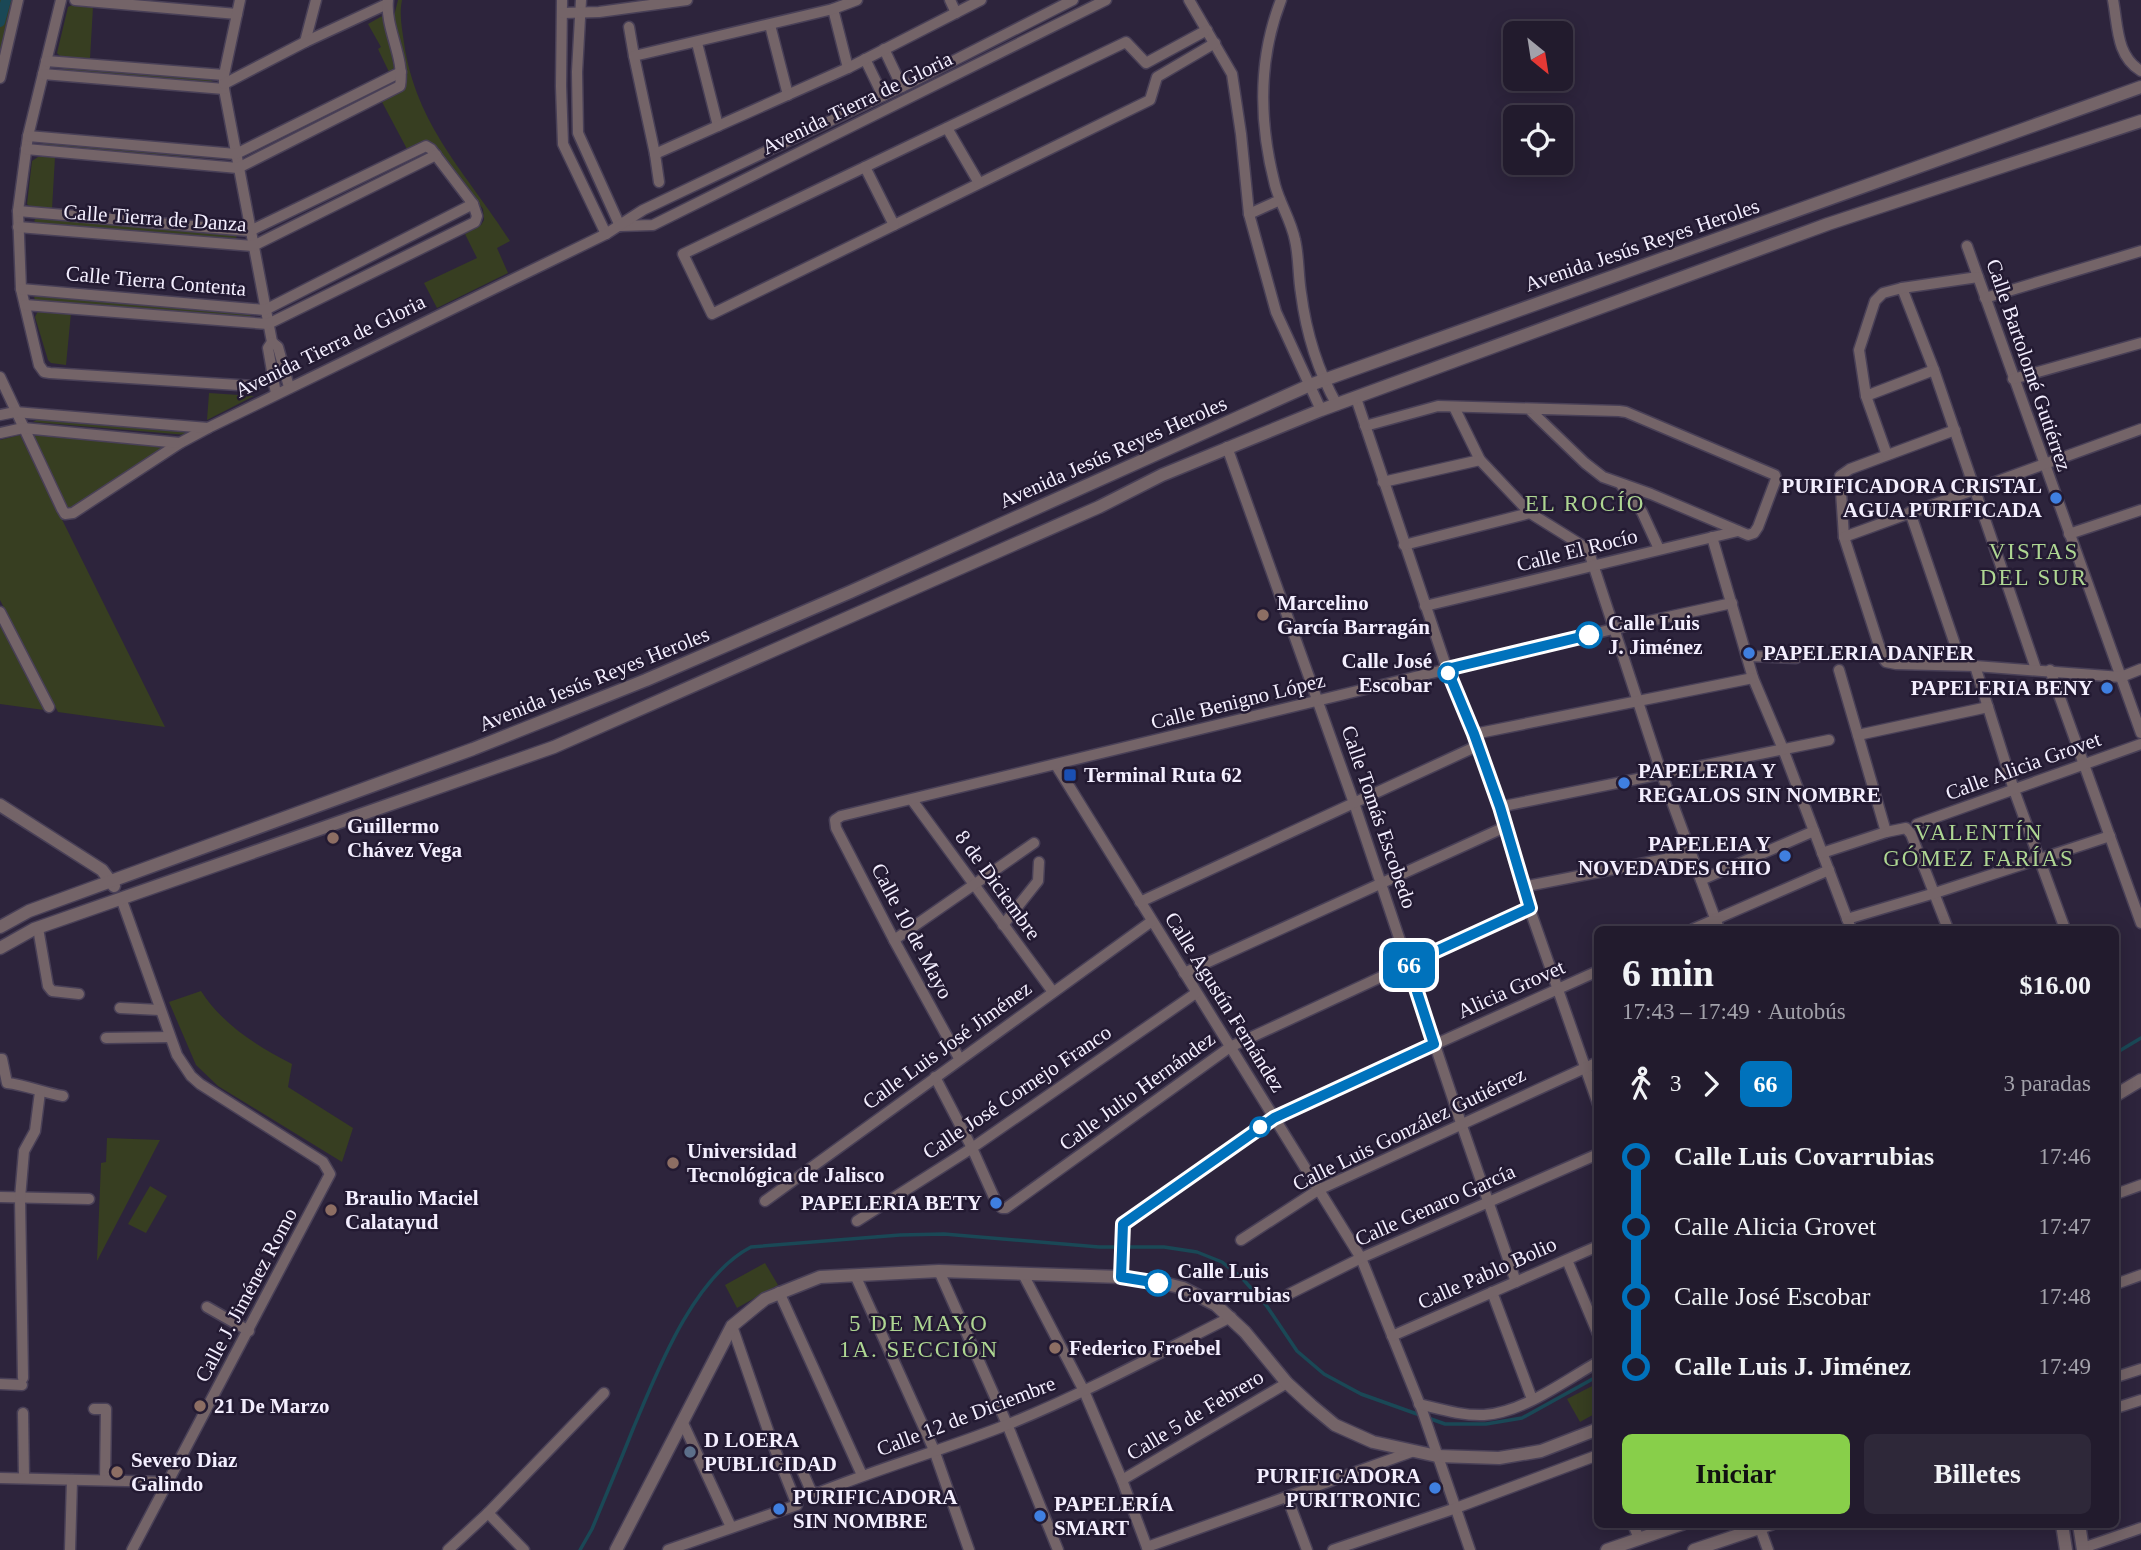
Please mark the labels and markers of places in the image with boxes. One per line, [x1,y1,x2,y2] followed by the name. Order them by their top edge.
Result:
[1782,474,2043,522] place label: PURIFICADORA CRISTAL AGUA PURIFICADA
[2048,490,2064,506] marker: PURIFICADORA CRISTAL AGUA PURIFICADA
[1277,591,1430,639] place label: Marcelino García Barragán
[1255,607,1271,623] marker: Marcelino García Barragán
[1608,611,1702,659] place label: Calle Luis J. Jiménez
[1576,622,1602,648] marker: Calle Luis J. Jiménez
[1763,641,1975,665] place label: PAPELERIA DANFER
[1741,645,1757,661] marker: PAPELERIA DANFER
[1342,649,1432,697] place label: Calle José Escobar
[1438,663,1458,683] marker: Calle José Escobar
[1911,676,2093,700] place label: PAPELERIA BENY
[2099,680,2115,696] marker: PAPELERIA BENY
[1638,759,1881,807] place label: PAPELERIA Y REGALOS SIN NOMBRE
[1084,763,1242,787] place label: Terminal Ruta 62
[1062,767,1078,783] marker: Terminal Ruta 62
[1616,775,1632,791] marker: PAPELERIA Y REGALOS SIN NOMBRE
[347,814,462,862] place label: Guillermo Chávez Vega
[325,830,341,846] marker: Guillermo Chávez Vega
[1578,832,1771,880] place label: PAPELEIA Y NOVEDADES CHIO
[1777,848,1793,864] marker: PAPELEIA Y NOVEDADES CHIO
[1250,1117,1270,1137] unlabelled marker
[687,1139,885,1187] place label: Universidad Tecnológica de Jalisco
[665,1155,681,1171] marker: Universidad Tecnológica de Jalisco
[345,1186,479,1234] place label: Braulio Maciel Calatayud
[801,1191,982,1215] place label: PAPELERIA BETY
[988,1195,1004,1211] marker: PAPELERIA BETY
[323,1202,339,1218] marker: Braulio Maciel Calatayud
[1177,1259,1290,1307] place label: Calle Luis Covarrubias
[1145,1270,1171,1296] marker: Calle Luis Covarrubias
[1069,1336,1221,1360] place label: Federico Froebel
[1047,1340,1063,1356] marker: Federico Froebel
[214,1394,329,1418] place label: 21 De Marzo
[192,1398,208,1414] marker: 21 De Marzo
[704,1428,837,1476] place label: D LOERA PUBLICIDAD
[682,1444,698,1460] marker: D LOERA PUBLICIDAD
[131,1448,237,1496] place label: Severo Diaz Galindo
[109,1464,125,1480] marker: Severo Diaz Galindo
[1257,1464,1422,1512] place label: PURIFICADORA PURITRONIC
[1427,1480,1443,1496] marker: PURIFICADORA PURITRONIC
[793,1485,958,1533] place label: PURIFICADORA SIN NOMBRE
[1054,1492,1175,1540] place label: PAPELERÍA SMART
[771,1501,787,1517] marker: PURIFICADORA SIN NOMBRE
[1032,1508,1048,1524] marker: PAPELERÍA SMART

